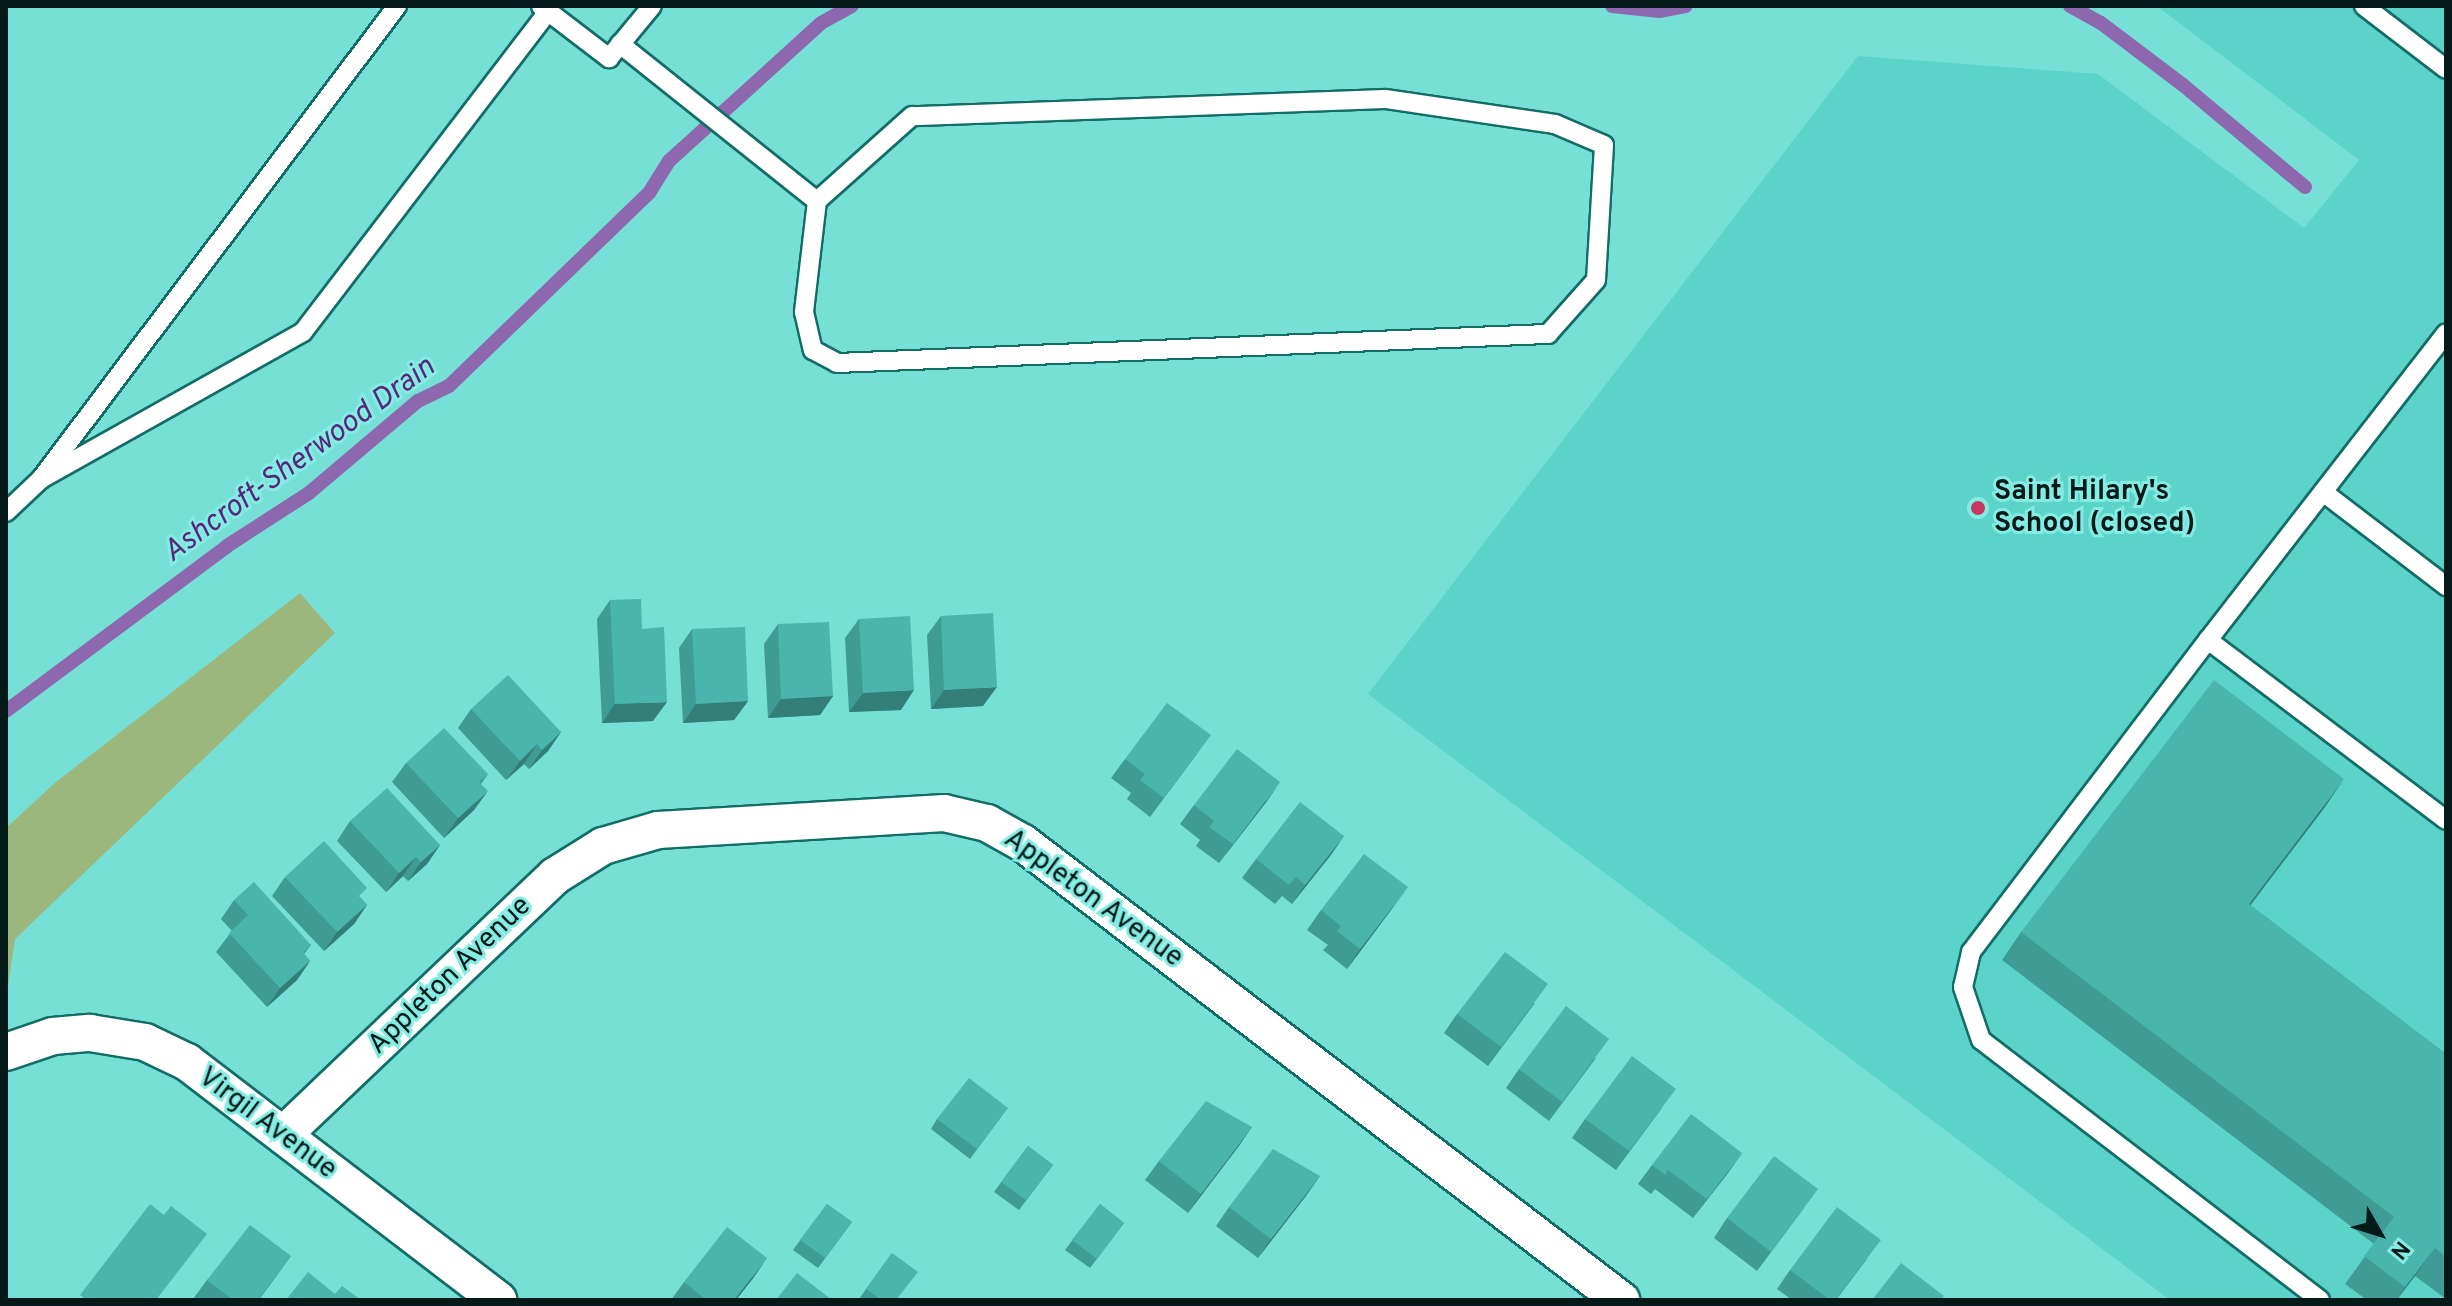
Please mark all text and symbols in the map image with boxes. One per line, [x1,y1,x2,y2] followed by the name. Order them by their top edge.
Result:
[157,350,443,572] water label: Ashcroft-Sherwood Drain
[1994,475,2195,541] place label: Saint Hilary's School (closed)
[1969,499,1987,517] marker: Saint Hilary's School (closed)
[996,822,1190,976] street label: Appleton Avenue
[361,889,539,1063] street label: Appleton Avenue
[191,1061,343,1187] street label: Virgil Avenue
[2340,1194,2420,1274] north arrow
[2384,1235,2415,1264] text: N

